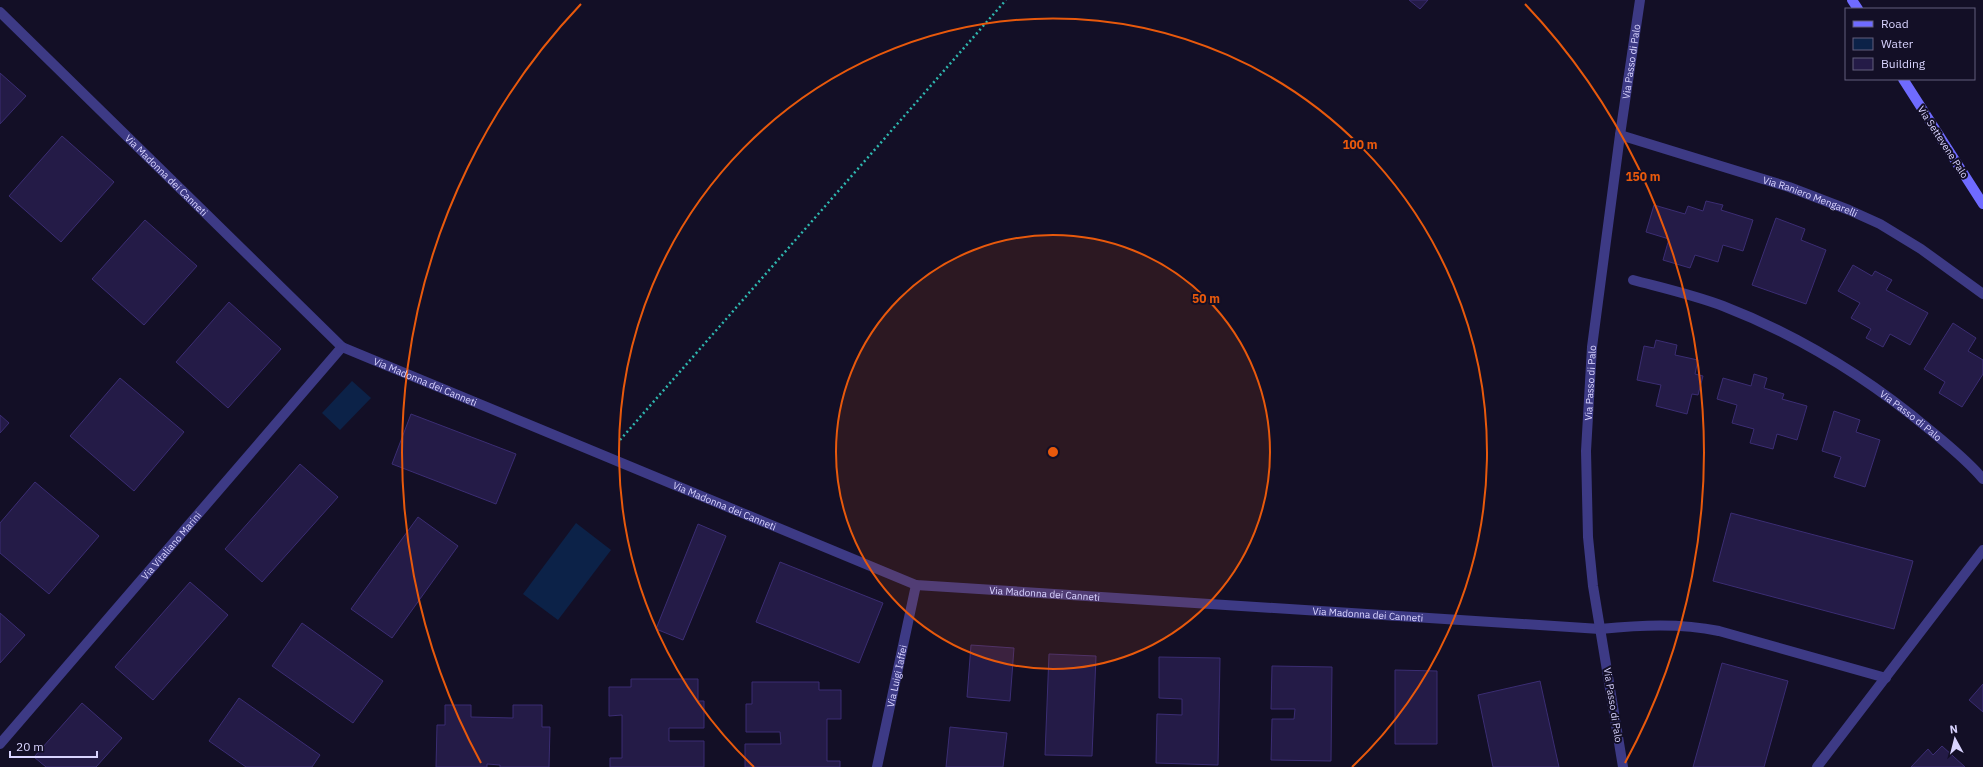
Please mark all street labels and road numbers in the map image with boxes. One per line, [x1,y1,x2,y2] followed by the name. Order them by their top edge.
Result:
[1619,23,1643,100] street label: Via Passo di Palo
[1915,103,1971,181] street label: Via Settevene Palo
[122,132,211,219] street label: Via Madonna dei Canneti
[1761,173,1860,220] street label: Via Raniero Mengarelli
[1581,344,1599,421] street label: Via Passo di Palo
[372,354,479,409] street label: Via Madonna dei Canneti
[1877,387,1945,444] street label: Via Passo di Palo
[671,478,778,533] street label: Via Madonna dei Canneti
[138,509,204,582] street label: Via Vitaliano Marini
[989,583,1100,603] street label: Via Madonna dei Canneti
[1312,604,1424,624] street label: Via Madonna dei Canneti
[883,644,909,708] street label: Via Luigi Iaffei
[1601,667,1625,744] street label: Via Passo di Palo

